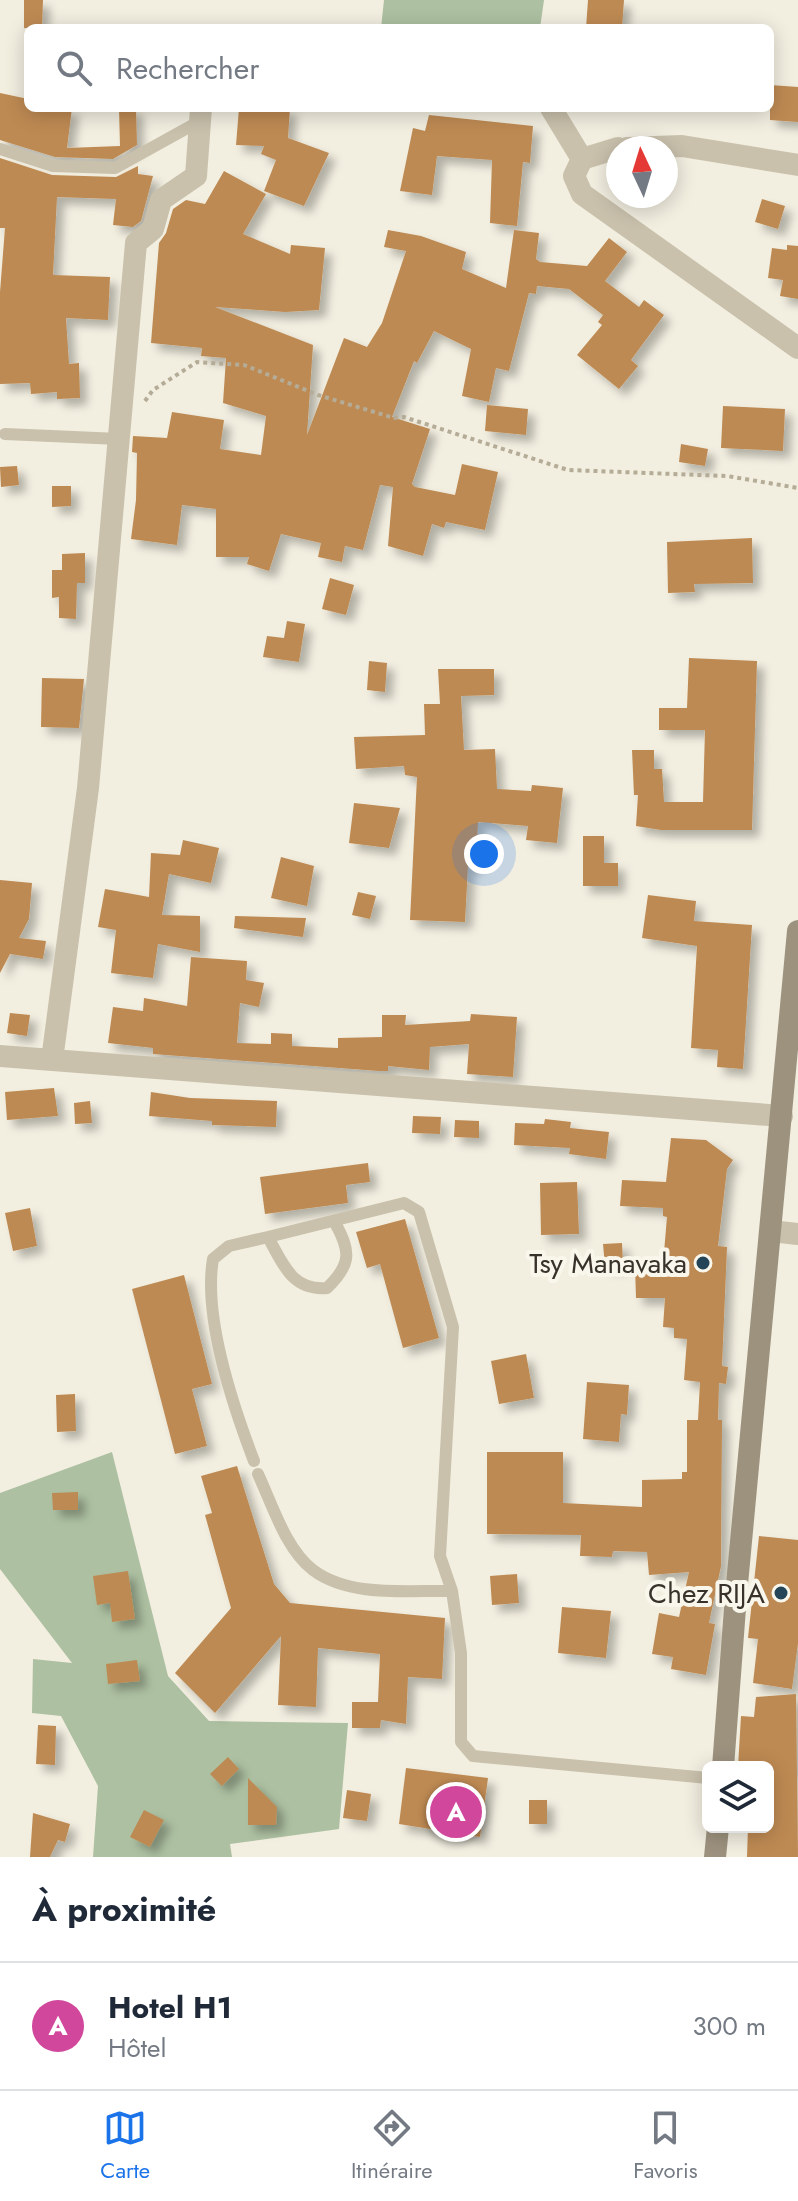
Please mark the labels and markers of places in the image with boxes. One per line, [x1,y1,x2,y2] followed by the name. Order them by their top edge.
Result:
[529,1243,687,1284] place label: Tsy Manavaka
[694,1254,712,1272] marker: Tsy Manavaka
[648,1573,766,1614] place label: Chez RIJA
[772,1584,790,1602] marker: Chez RIJA
[430,1782,482,1842] pin: A

